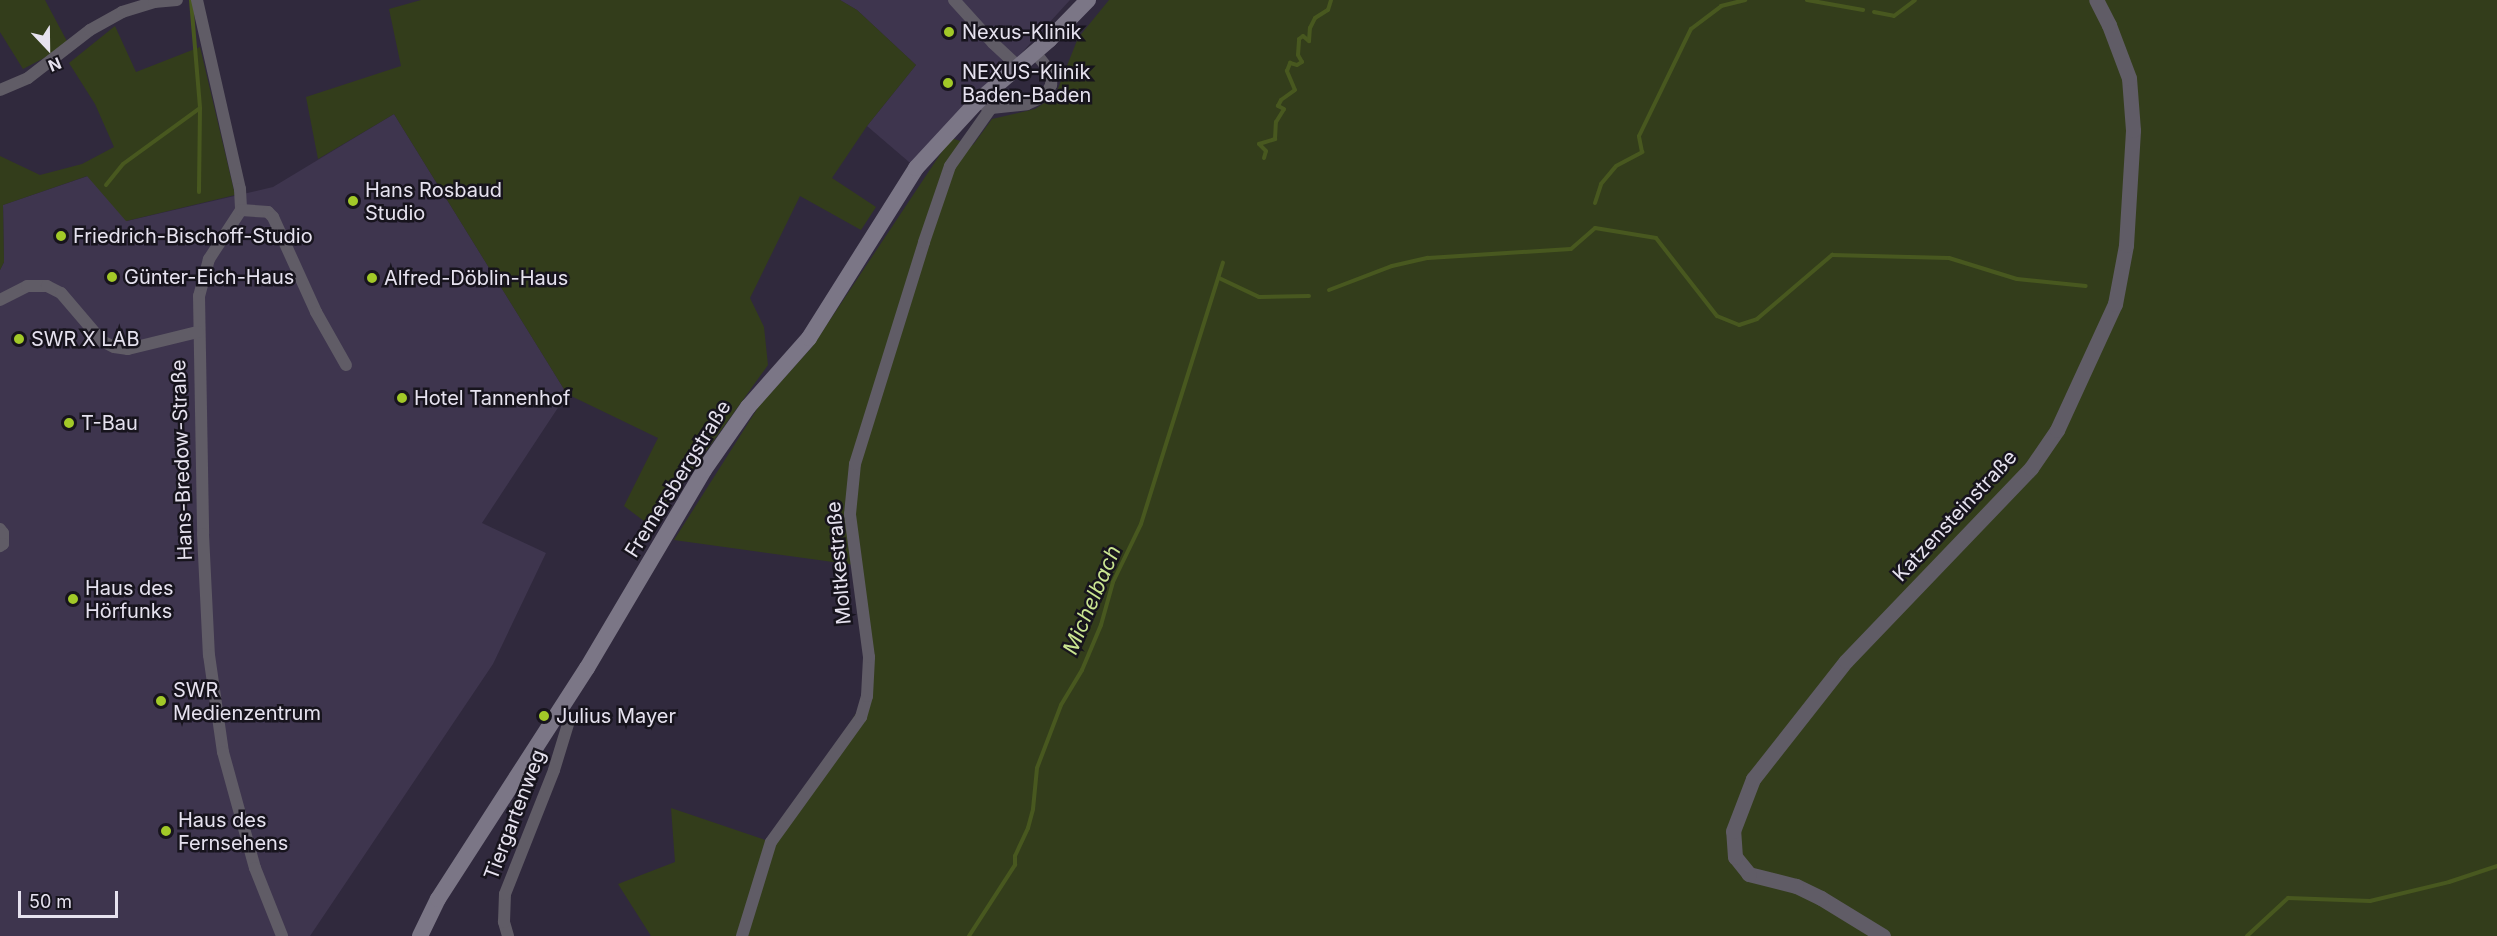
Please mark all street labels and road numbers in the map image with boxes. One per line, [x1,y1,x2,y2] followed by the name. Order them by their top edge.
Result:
[166,359,198,561] street label: Hans-Bredow-Straße
[620,396,736,562] street label: Fremersbergstraße
[1888,445,2022,587] street label: Katzensteinstraße
[822,500,856,626] street label: Moltkestraße
[479,746,551,884] street label: Tiergartenweg

